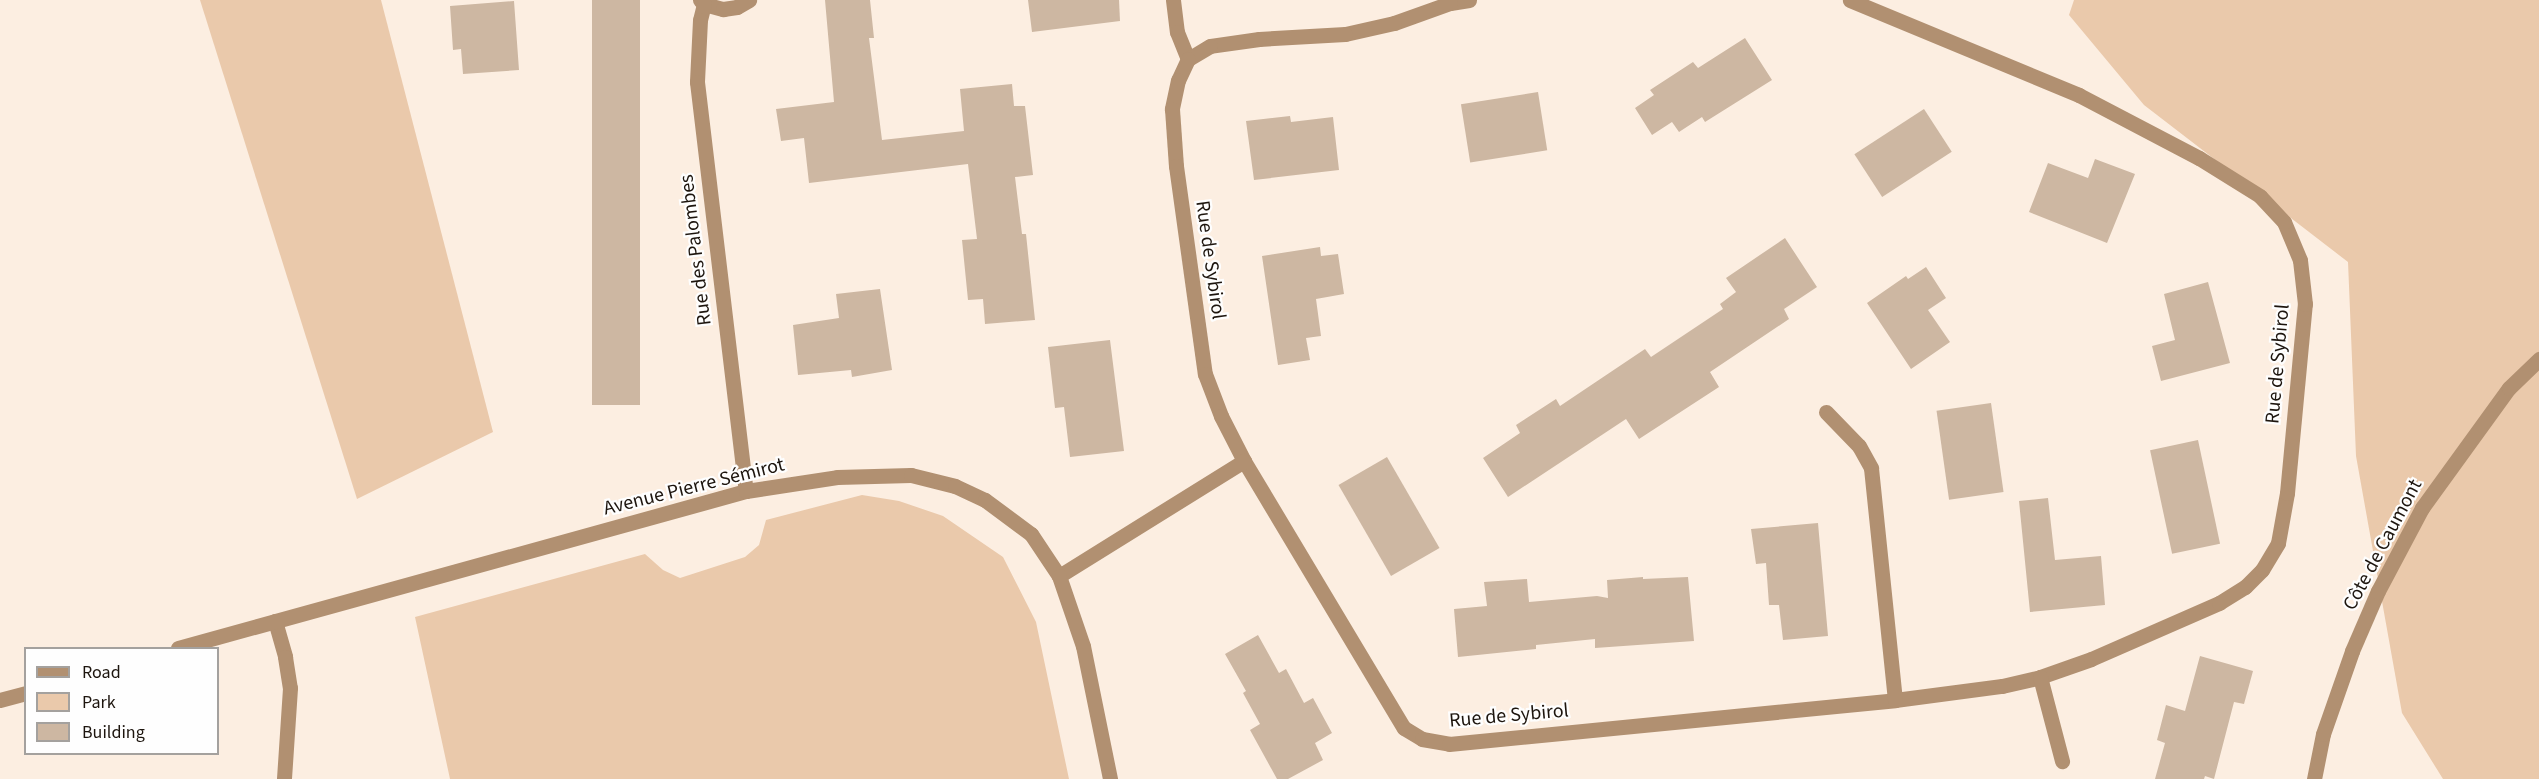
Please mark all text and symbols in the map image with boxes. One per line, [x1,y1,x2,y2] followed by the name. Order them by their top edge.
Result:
[675,173,717,327] street label: Rue des Palombes
[1190,199,1230,321] street label: Rue de Sybirol
[2261,303,2295,425] street label: Rue de Sybirol
[601,453,787,521] street label: Avenue Pierre Sémirot
[2338,475,2428,615] street label: Côte de Caumont
[24,647,219,755] legend
[82,660,121,685] text: Road
[82,690,116,715] text: Park
[1448,699,1570,733] street label: Rue de Sybirol
[82,720,145,745] text: Building

